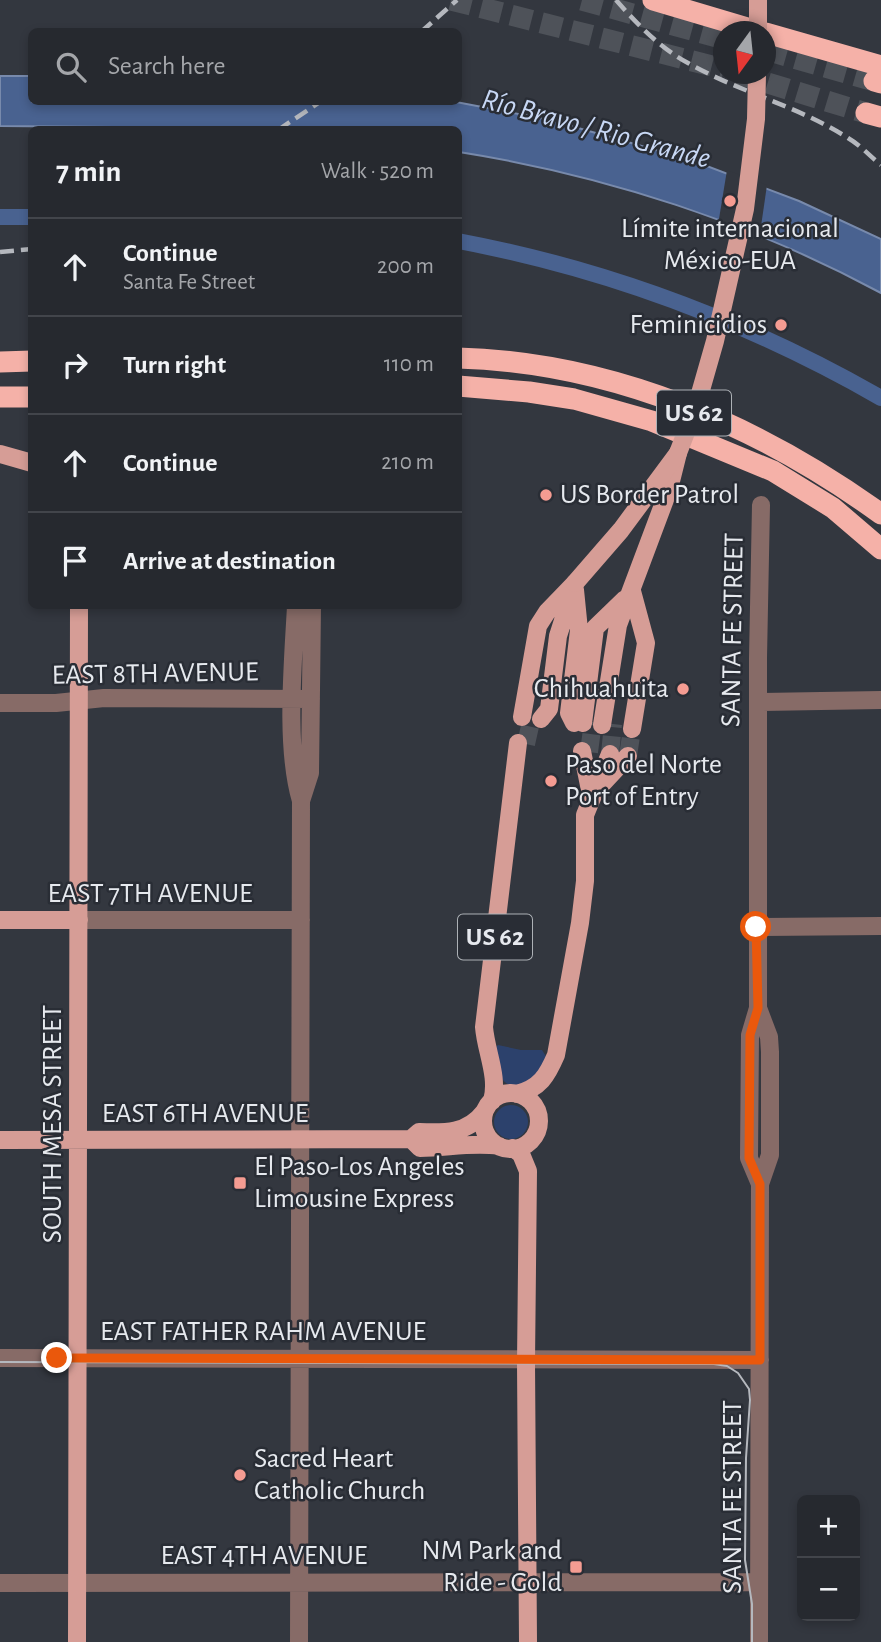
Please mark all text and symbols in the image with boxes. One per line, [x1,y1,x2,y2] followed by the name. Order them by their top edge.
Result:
[713,21,776,84] north arrow
[28,28,462,105] search box
[52,48,90,86] icon: search
[108,53,226,79] text: Search here
[478,84,714,174] water label: Río Bravo / Rio Grande
[56,157,121,187] text: 7 min
[321,160,434,183] text: Walk · 520 m
[722,193,738,209] marker: Límite internacional México-EUA
[621,215,839,275] place label: Límite internacional México-EUA
[123,240,218,266] text: Continue
[56,248,94,286] icon: ahead
[377,255,434,278] text: 200 m
[123,271,255,294] text: Santa Fe Street
[630,311,767,339] place label: Feminicidios
[773,317,789,333] marker: Feminicidios
[56,346,94,384] icon: right
[123,352,226,378] text: Turn right
[384,353,434,376] text: 110 m
[657,390,731,436] road number: US 62
[56,444,94,482] icon: ahead
[123,450,218,476] text: Continue
[381,451,434,474] text: 210 m
[560,481,739,509] place label: US Border Patrol
[538,487,554,503] marker: US Border Patrol
[717,532,749,727] street label: SANTA FE STREET
[56,542,94,580] icon: arrive
[123,548,336,574] text: Arrive at destination
[51,658,259,690] street label: EAST 8TH AVENUE
[534,675,669,703] place label: Chihuahuita
[675,681,691,697] marker: Chihuahuita
[565,751,722,811] place label: Paso del Norte Port of Entry
[543,773,559,789] marker: Paso del Norte Port of Entry
[48,880,252,908] street label: EAST 7TH AVENUE
[740,911,771,942] route start
[458,914,532,960] road number: US 62
[39,1005,67,1243] street label: SOUTH MESA STREET
[102,1100,308,1128] street label: EAST 6TH AVENUE
[254,1153,465,1213] place label: El Paso-Los Angeles Limousine Express
[232,1175,248,1191] marker: El Paso-Los Angeles Limousine Express
[100,1318,426,1346] street label: EAST FATHER RAHM AVENUE
[41,1342,72,1373] route end
[719,1400,747,1594] street label: SANTA FE STREET
[254,1445,425,1505] place label: Sacred Heart Catholic Church
[232,1467,248,1483] marker: Sacred Heart Catholic Church
[797,1495,860,1621] map controls
[797,1495,860,1558] button: +
[422,1537,562,1597] place label: NM Park and Ride - Gold
[161,1542,367,1570] street label: EAST 4TH AVENUE
[797,1558,860,1621] button: −
[568,1559,584,1575] marker: NM Park and Ride - Gold

